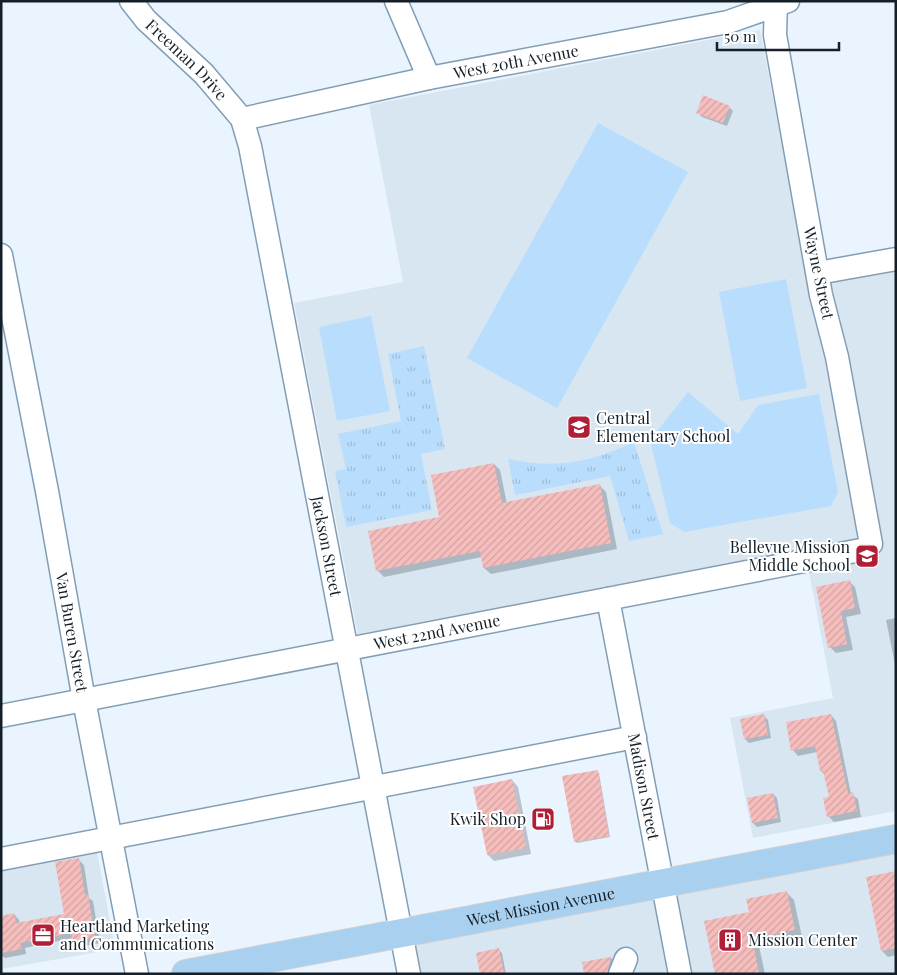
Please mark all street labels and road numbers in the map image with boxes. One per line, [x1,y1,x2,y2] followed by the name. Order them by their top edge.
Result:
[142,14,232,104] street label: Freeman Drive
[451,39,580,83] street label: West 20th Avenue
[799,224,840,321] street label: Wayne Street
[307,493,347,598] street label: Jackson Street
[51,570,93,694] street label: Van Buren Street
[371,609,502,654] street label: West 22nd Avenue
[624,731,665,842] street label: Madison Street
[464,882,616,931] street label: West Mission Avenue

